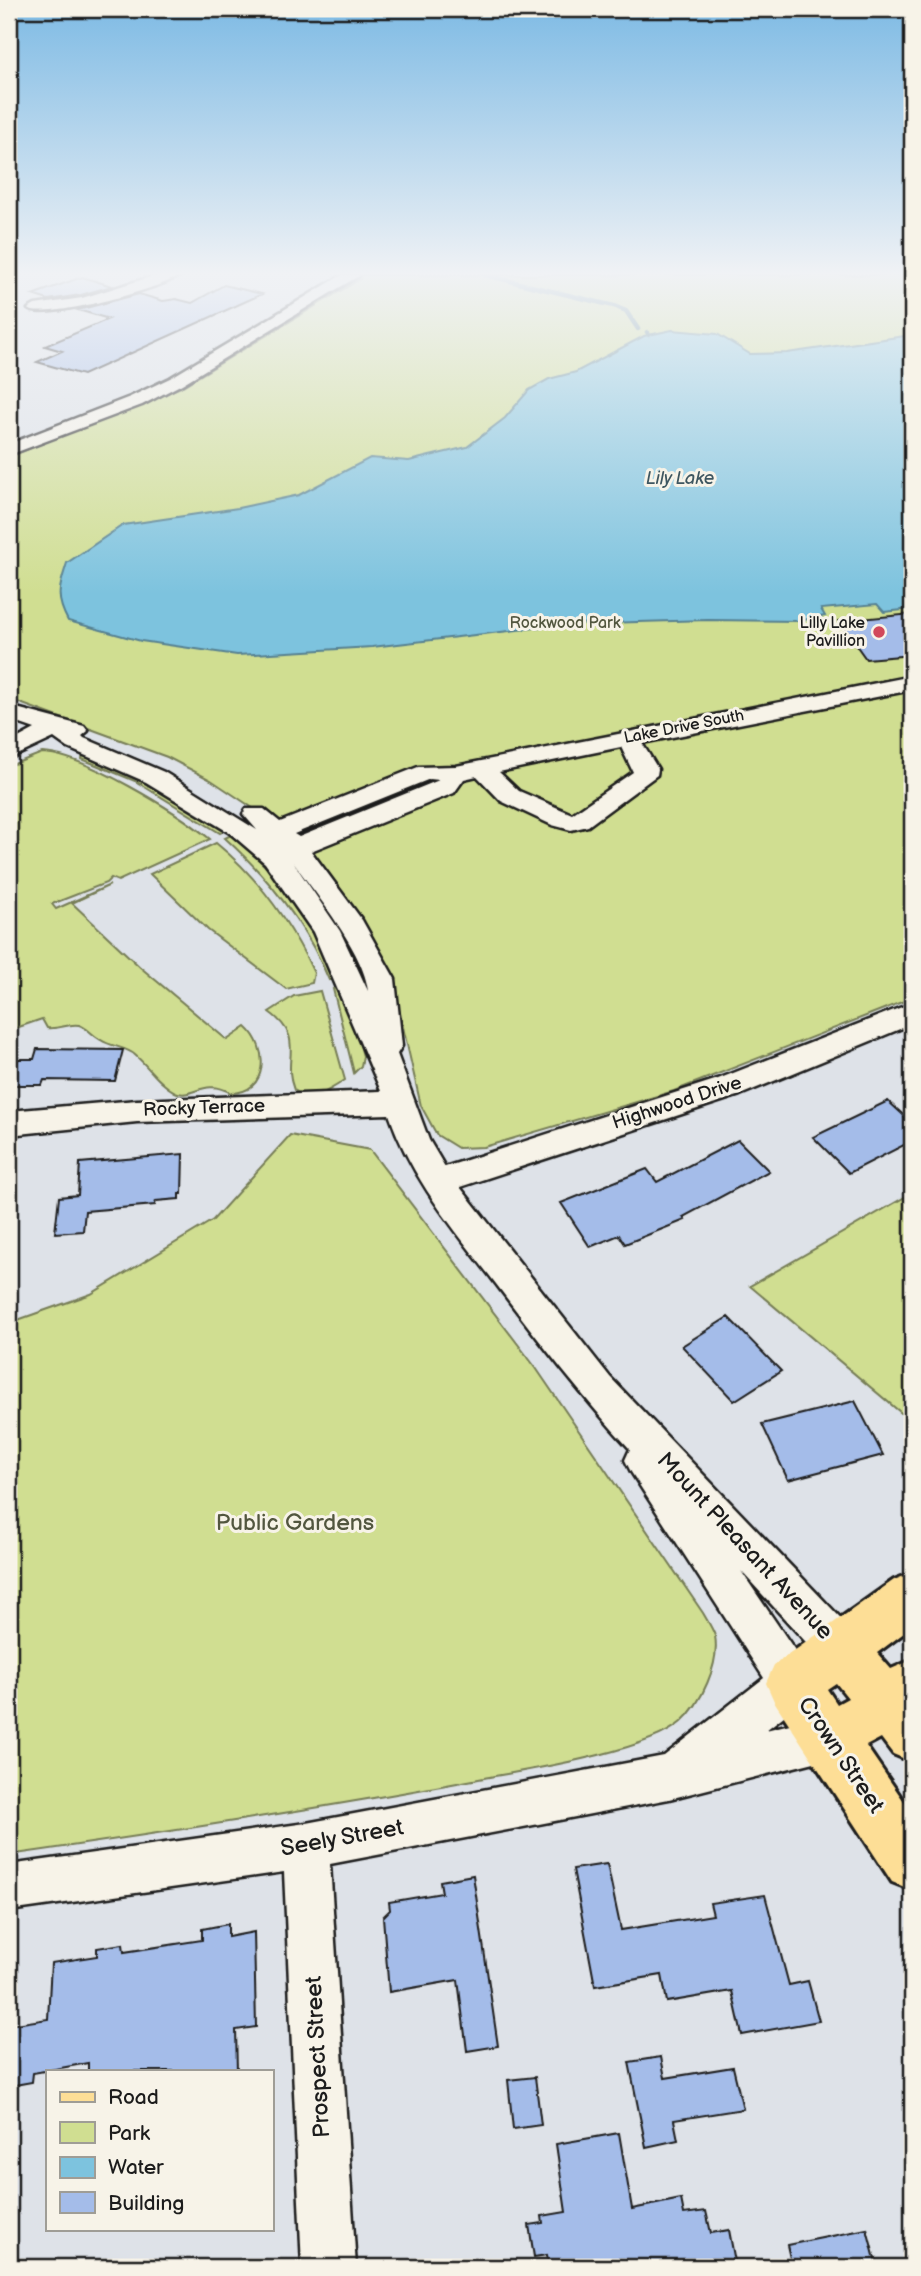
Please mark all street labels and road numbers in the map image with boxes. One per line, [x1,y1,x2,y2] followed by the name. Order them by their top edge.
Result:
[622,706,746,748] street label: Lake Drive South
[609,1071,745,1135] street label: Highwood Drive
[143,1094,265,1122] street label: Rocky Terrace
[651,1447,839,1645] street label: Mount Pleasant Avenue
[792,1691,890,1819] street label: Crown Street
[278,1813,406,1863] street label: Seely Street
[300,1975,336,2139] street label: Prospect Street

